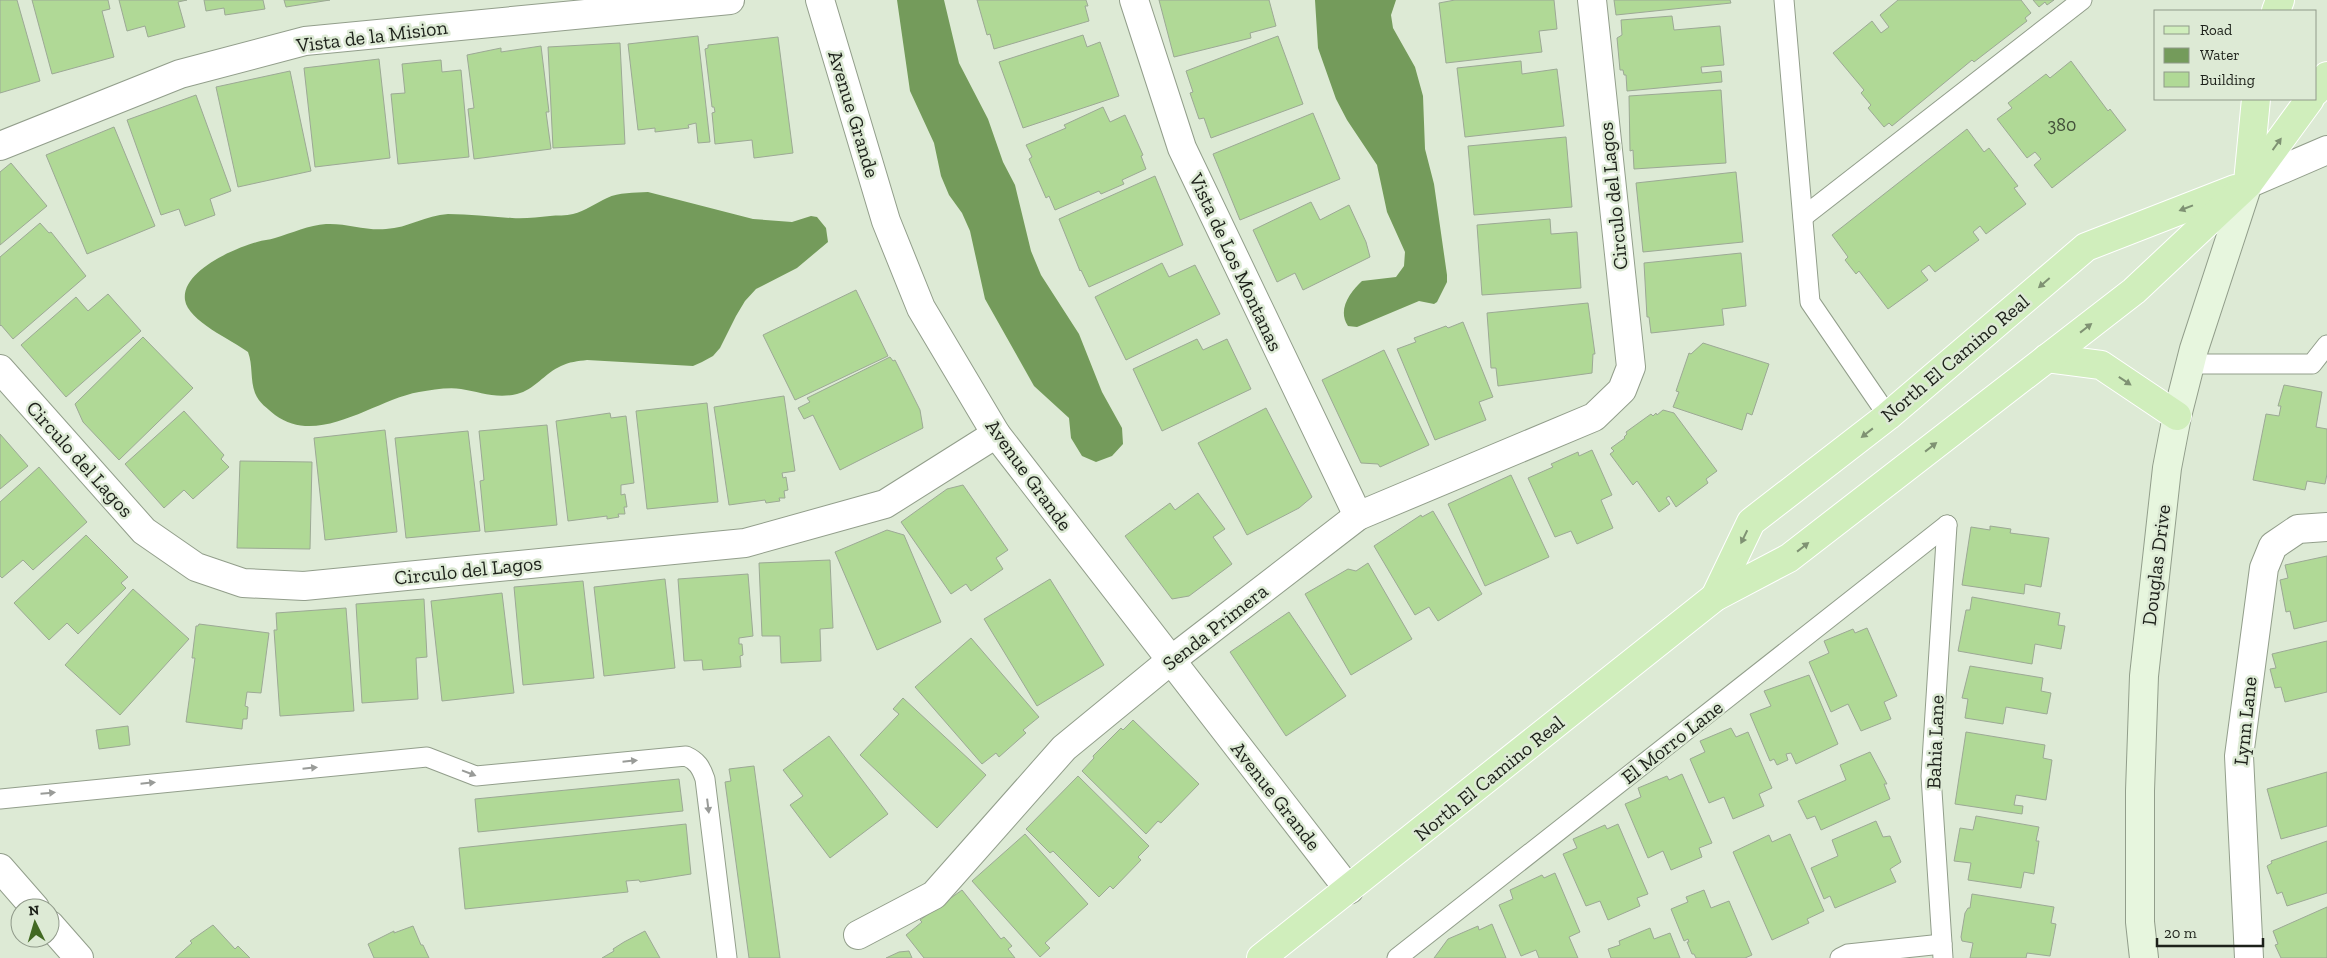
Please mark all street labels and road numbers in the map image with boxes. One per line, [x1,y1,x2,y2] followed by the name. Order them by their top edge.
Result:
[294,15,450,57] street label: Vista de la Mision
[823,48,885,180] street label: Avenue Grande
[1593,121,1633,271] street label: Circulo del Lagos
[1184,168,1288,355] street label: Vista de Los Montanas
[1876,289,2034,427] street label: North El Camino Real
[21,396,139,522] street label: Circulo del Lagos
[981,415,1077,535] street label: Avenue Grande
[2137,503,2175,627] street label: Douglas Drive
[393,550,543,590] street label: Circulo del Lagos
[1158,578,1273,676] street label: Senda Primera
[2228,675,2262,767] street label: Lynn Lane
[1617,695,1727,789] street label: El Morro Lane
[1921,695,1949,789] street label: Bahia Lane
[1409,710,1569,846] street label: North El Camino Real
[1226,737,1326,855] street label: Avenue Grande

